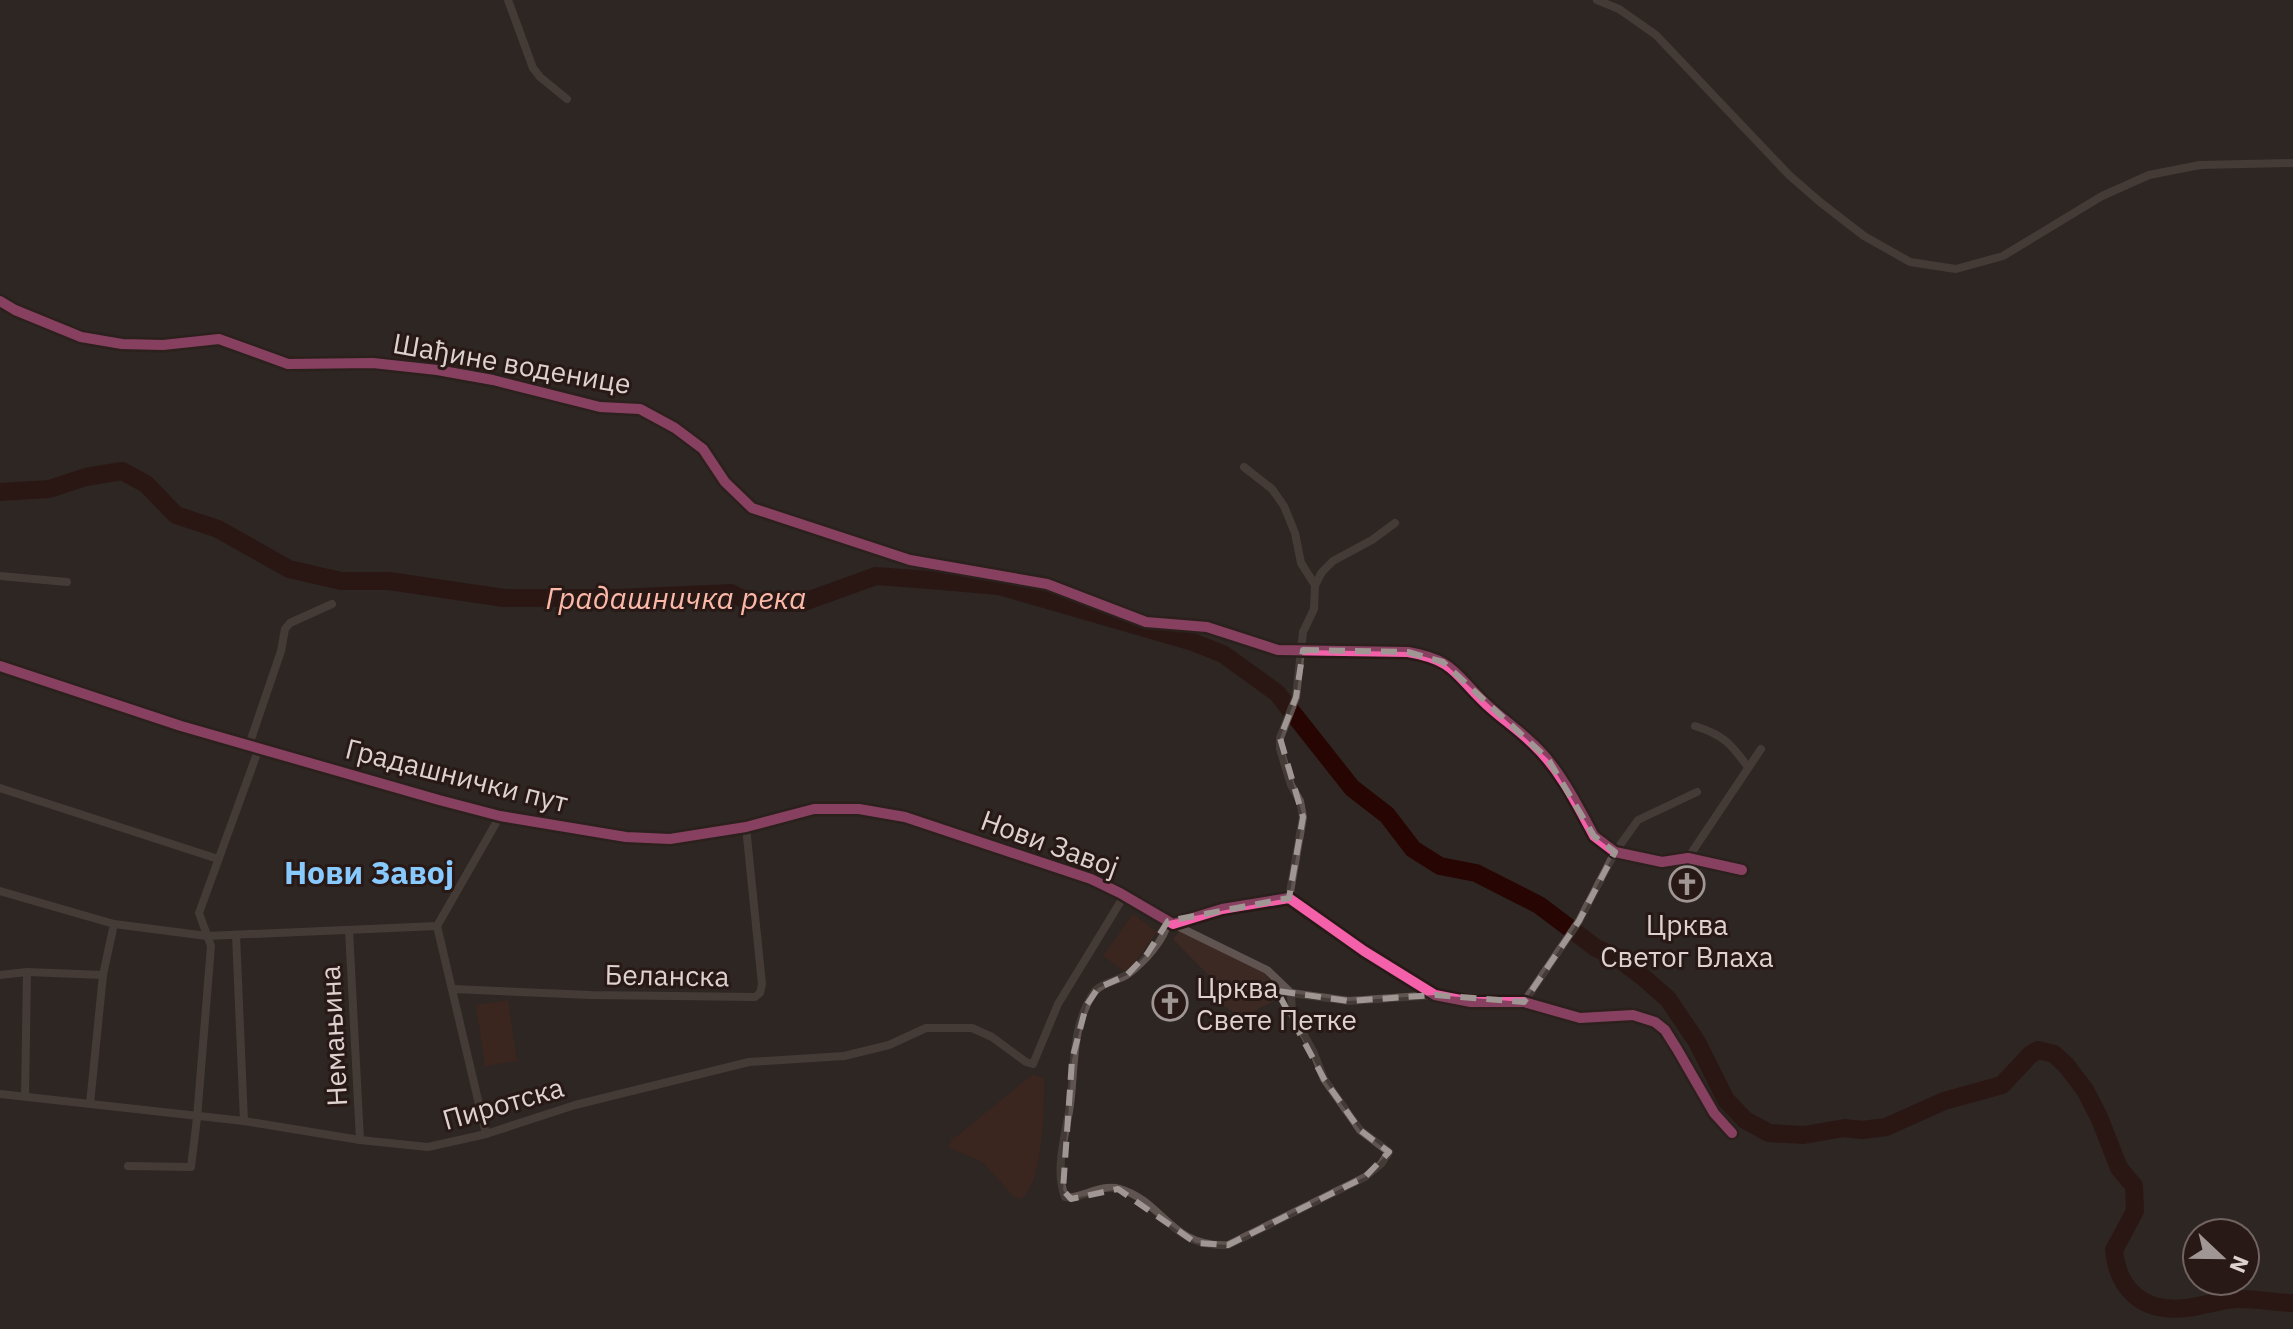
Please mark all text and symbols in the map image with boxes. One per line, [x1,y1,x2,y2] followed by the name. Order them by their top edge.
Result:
[390,324,634,402] street label: Шађине воденице
[546,578,806,617] water label: Градашничка река
[342,729,572,821] street label: Градашнички пут
[976,801,1124,885] street label: Нови Завој
[284,851,454,893] district label: Нови Завој
[1668,865,1706,903] church icon: Црква Светог Влаха
[1600,906,1774,975] place label: Црква Светог Влаха
[604,955,730,995] street label: Беланска
[311,965,355,1107] street label: Немањина
[1196,969,1357,1038] place label: Црква Свете Петке
[1151,984,1189,1022] church icon: Црква Свете Петке
[438,1068,568,1138] street label: Пиротска
[2181,1217,2261,1297] north arrow
[2224,1252,2256,1277] text: N

